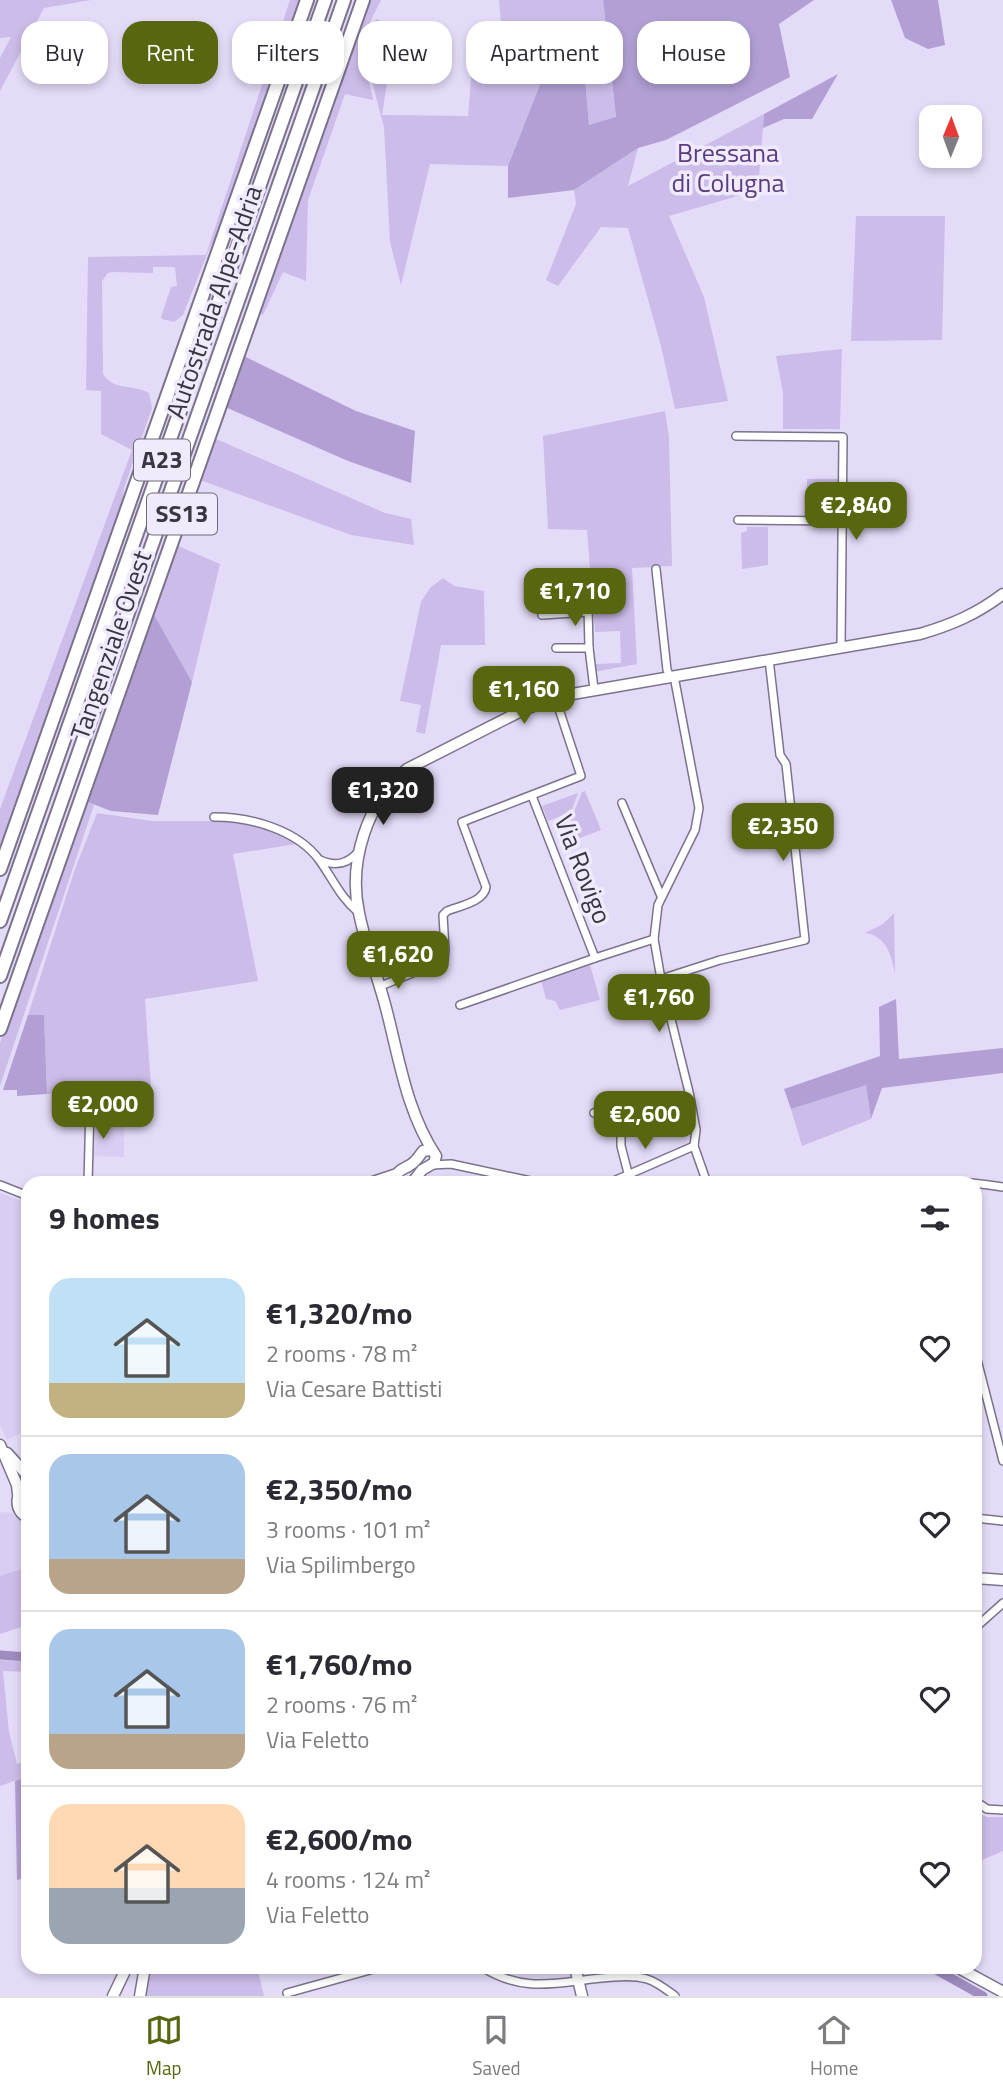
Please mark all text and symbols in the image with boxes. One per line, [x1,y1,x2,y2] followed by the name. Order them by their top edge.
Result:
[21,21,108,84] chip: Buy
[122,21,218,84] chip: Rent
[232,21,344,84] chip: Filters
[358,21,452,84] chip: New
[466,21,623,84] chip: Apartment
[637,21,750,84] chip: House
[919,105,982,168] north arrow
[919,105,982,168] map controls
[672,133,784,202] park label: Bressana di Colugna
[155,180,272,424] street label: Autostrada Alpe-Adria
[134,439,190,480] road number: A23
[799,482,913,542] pin: €2,840
[821,487,891,522] text: €2,840
[147,494,217,534] road number: SS13
[60,545,161,745] street label: Tangenziale Ovest
[518,568,632,628] pin: €1,710
[540,573,610,608] text: €1,710
[467,666,581,726] pin: €1,160
[489,671,559,706] text: €1,160
[326,768,440,827] pin: €1,320
[348,772,418,807] text: €1,320
[726,804,840,863] pin: €2,350
[748,808,818,843] text: €2,350
[545,809,622,929] street label: Via Rovigo
[341,932,455,991] pin: €1,620
[363,936,433,971] text: €1,620
[602,974,716,1034] pin: €1,760
[624,979,694,1014] text: €1,760
[46,1082,160,1141] pin: €2,000
[68,1086,138,1121] text: €2,000
[588,1092,702,1151] pin: €2,600
[610,1096,680,1131] text: €2,600
[49,1195,160,1241] text: 9 homes
[916,1199,954,1237] icon: filters
[266,1290,412,1336] text: €1,320/mo
[105,1306,189,1390] icon: home
[916,1329,954,1367] icon: heart
[266,1336,417,1371] text: 2 rooms · 78 m²
[266,1371,442,1406] text: Via Cesare Battisti
[266,1466,412,1512] text: €2,350/mo
[105,1482,189,1566] icon: home
[916,1505,954,1543] icon: heart
[266,1512,430,1547] text: 3 rooms · 101 m²
[266,1547,416,1582] text: Via Spilimbergo
[266,1641,412,1687] text: €1,760/mo
[105,1657,189,1741] icon: home
[916,1680,954,1718] icon: heart
[266,1687,417,1722] text: 2 rooms · 76 m²
[266,1722,369,1757] text: Via Feletto
[266,1816,412,1862] text: €2,600/mo
[105,1832,189,1916] icon: home
[916,1855,954,1893] icon: heart
[266,1862,430,1897] text: 4 rooms · 124 m²
[266,1897,369,1932] text: Via Feletto
[145,2011,183,2082] tab: Map
[472,2011,521,2082] tab: Saved
[810,2011,858,2082] tab: Home

